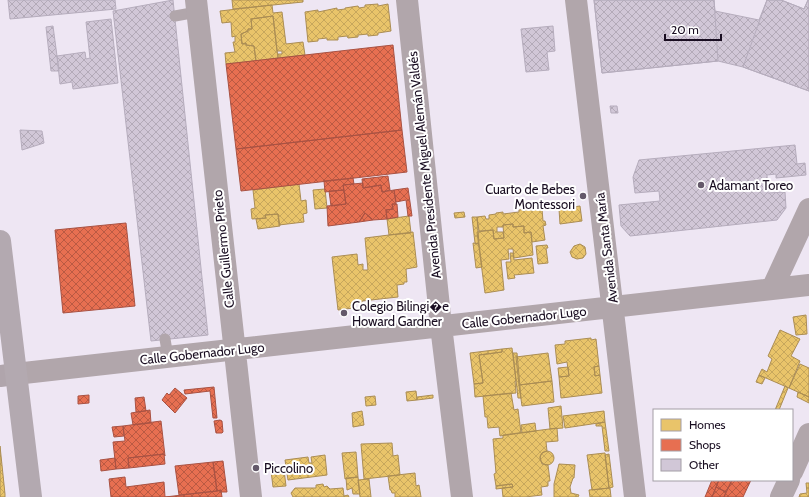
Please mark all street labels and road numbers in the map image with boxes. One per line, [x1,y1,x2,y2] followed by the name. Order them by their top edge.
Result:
[404,50,444,279] street label: Avenida Presidente Miguel Alemán Valdés
[209,189,237,309] street label: Calle Guillermo Prieto
[591,191,621,304] street label: Avenida Santa María
[461,302,587,332] street label: Calle Gobernador Lugo
[139,338,265,368] street label: Calle Gobernador Lugo

